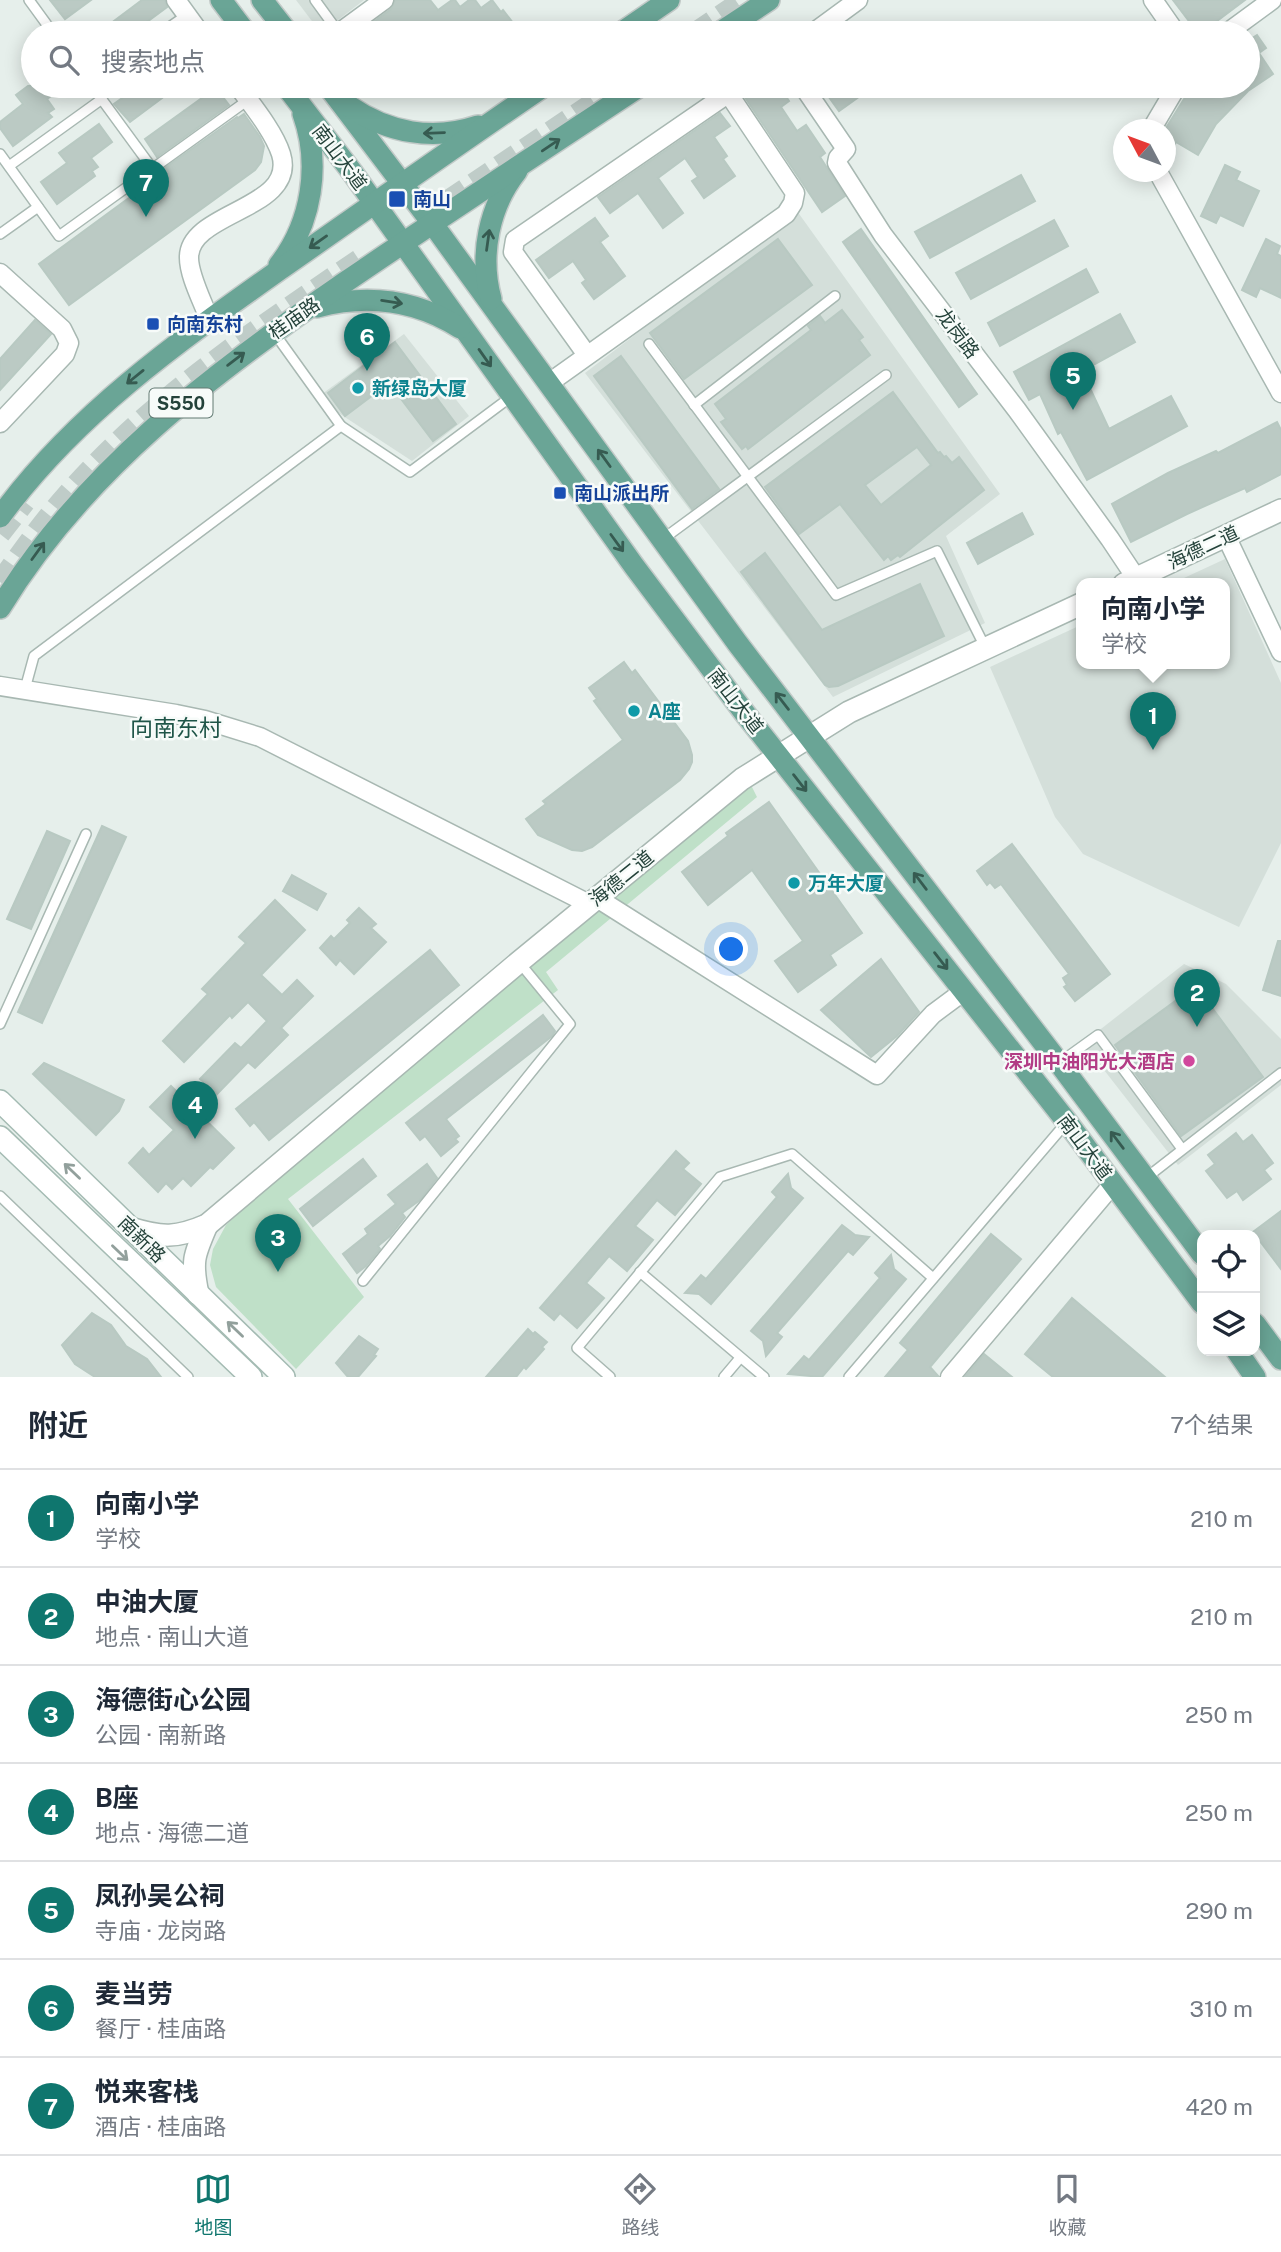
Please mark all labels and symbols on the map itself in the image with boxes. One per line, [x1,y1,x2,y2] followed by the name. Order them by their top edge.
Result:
[1113,119,1176,182] north arrow
[308,120,372,194] street label: 南山大道
[422,127,445,140] one-way arrow
[541,138,560,152] one-way arrow
[123,159,169,217] pin: 7
[413,188,451,210] place label: 南山
[387,189,407,209] marker: 南山
[482,230,495,252] one-way arrow
[309,235,328,249] one-way arrow
[264,293,324,343] street label: 桂庙路
[381,296,403,309] one-way arrow
[932,304,984,362] street label: 龙岗路
[167,313,243,335] place label: 向南东村
[344,313,390,371] pin: 6
[145,316,161,332] marker: 向南东村
[478,348,492,367] one-way arrow
[226,352,245,367] one-way arrow
[1050,352,1096,410] pin: 5
[127,369,145,385] one-way arrow
[372,377,467,399] place label: 新绿岛大厦
[350,380,366,396] marker: 新绿岛大厦
[150,388,212,418] road number: S550
[596,449,611,468] one-way arrow
[574,482,669,504] place label: 南山派出所
[552,485,568,501] marker: 南山派出所
[1164,521,1242,573] street label: 海德二道
[610,533,625,552] one-way arrow
[31,542,45,561] one-way arrow
[704,664,768,738] street label: 南山大道
[774,692,789,710] one-way arrow
[1130,692,1176,750] pin: 1
[648,700,681,722] place label: A座
[626,703,642,719] marker: A座
[130,714,222,741] district label: 向南东村
[792,773,807,791] one-way arrow
[585,846,657,910] street label: 海德二道
[808,872,884,894] place label: 万年大厦
[913,872,928,891] one-way arrow
[786,875,802,891] marker: 万年大厦
[714,932,748,966] your location
[933,951,948,970] one-way arrow
[1174,969,1220,1027] pin: 2
[1004,1050,1175,1072] place label: 深圳中油阳光大酒店
[1181,1053,1197,1069] marker: 深圳中油阳光大酒店
[172,1081,218,1139] pin: 4
[1053,1110,1117,1184] street label: 南山大道
[1110,1131,1125,1150] one-way arrow
[64,1163,81,1180] one-way arrow
[114,1211,170,1267] street label: 南新路
[255,1214,301,1272] pin: 3
[111,1244,128,1261] one-way arrow
[227,1321,244,1338] one-way arrow

